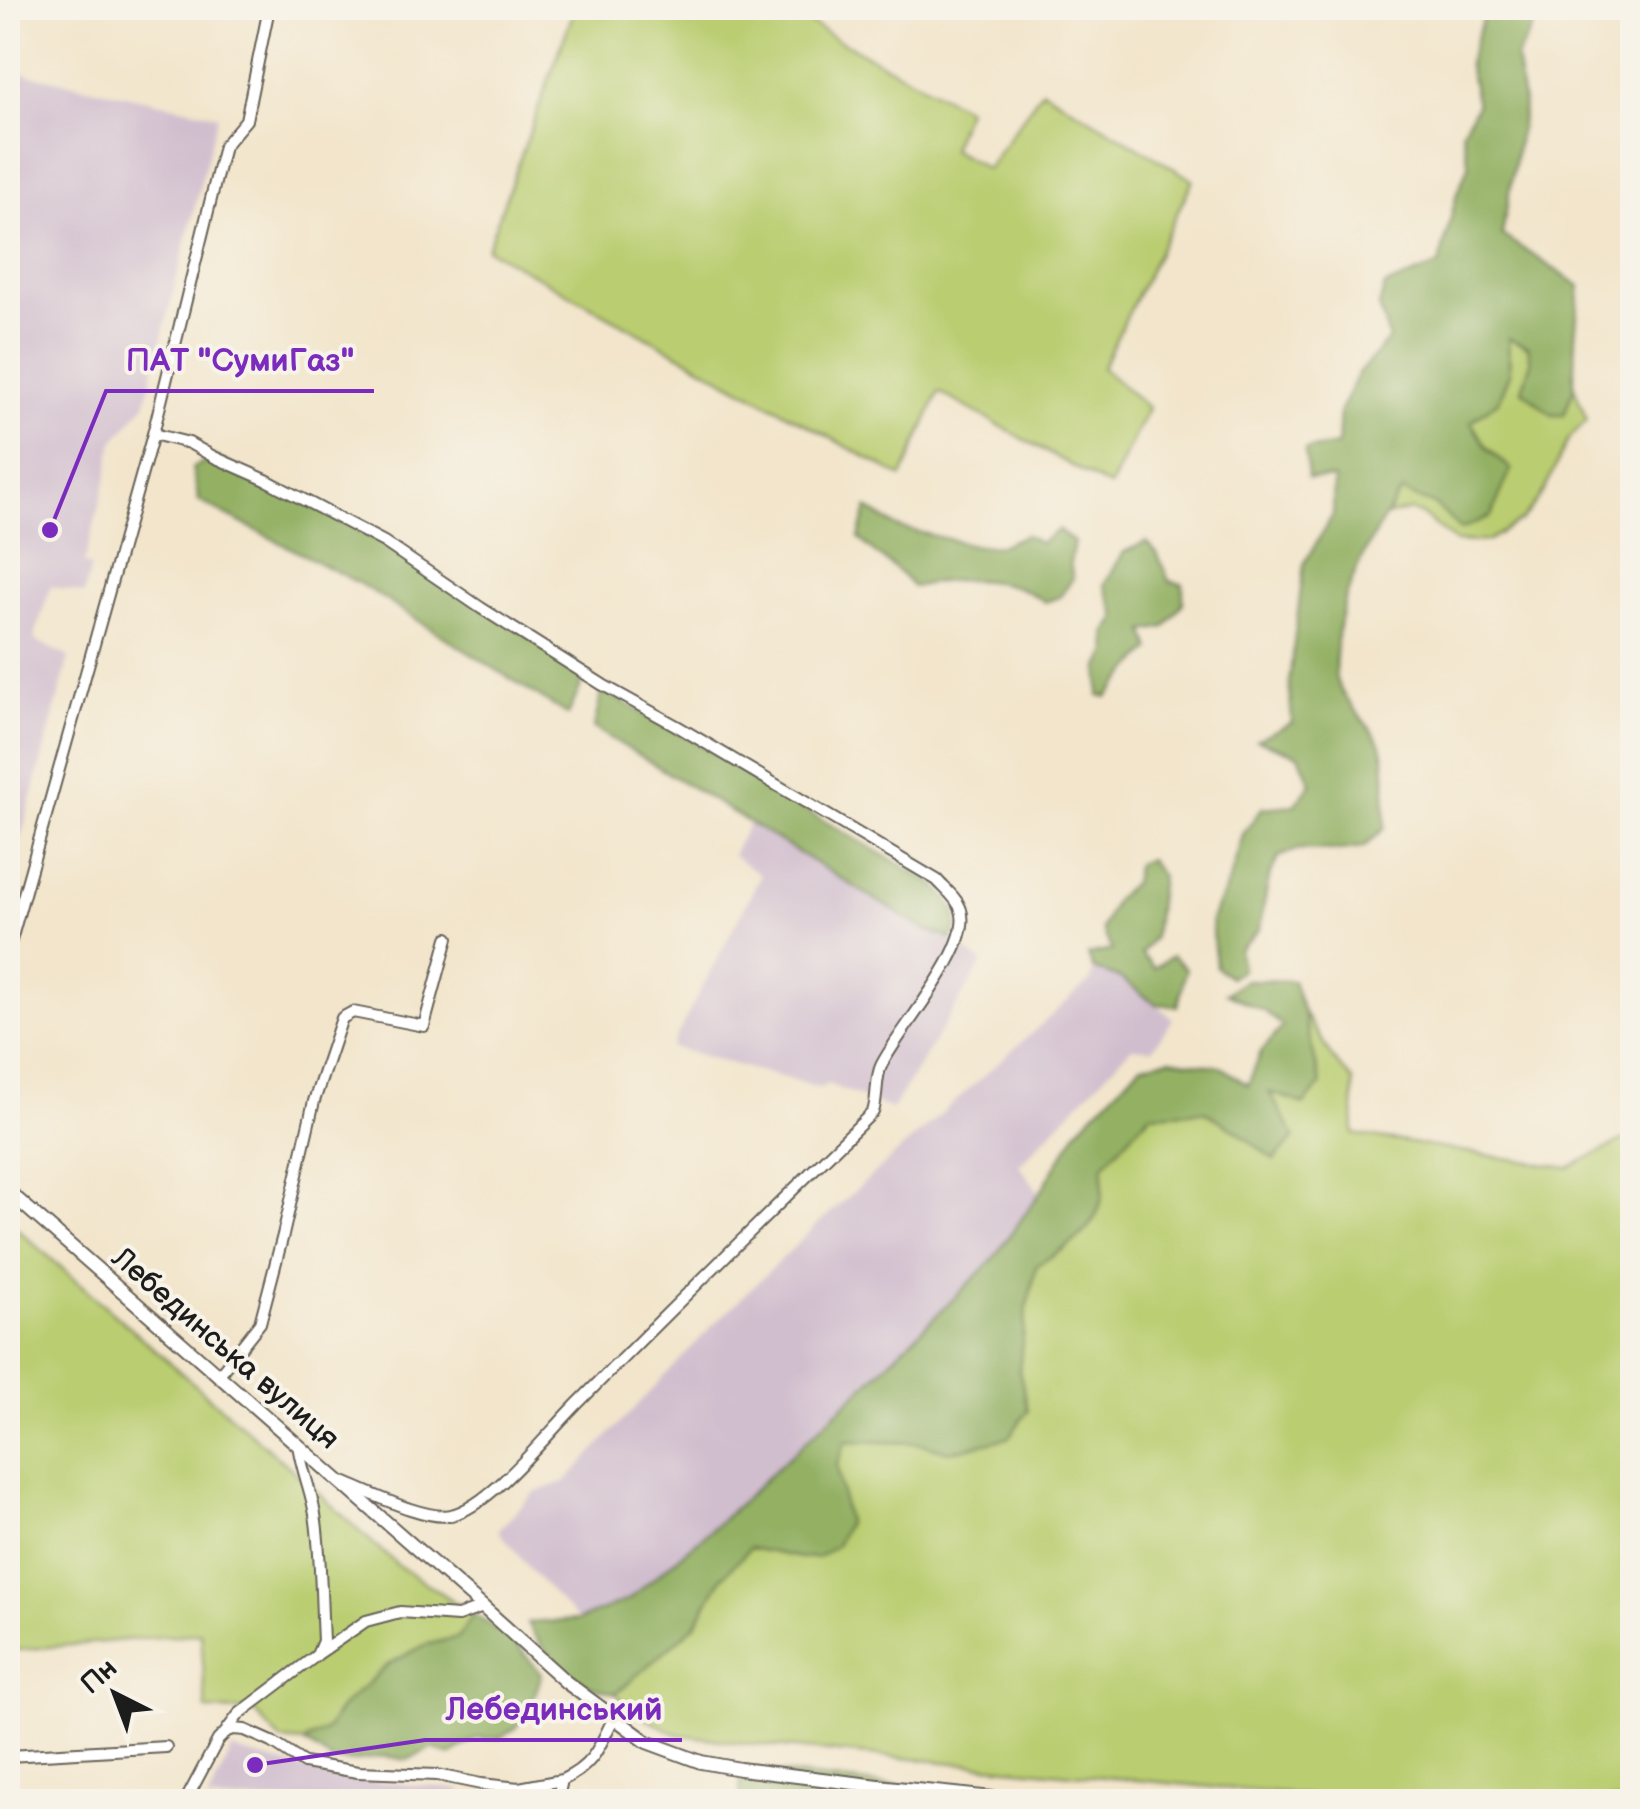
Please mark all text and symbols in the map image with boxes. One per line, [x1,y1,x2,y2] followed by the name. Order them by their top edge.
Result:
[106,329,374,391] callout: ПАТ "СумиГаз"
[126,342,354,381] text: ПАТ "СумиГаз"
[104,1240,346,1457] street label: Лебединська вулиця
[65,1644,165,1744] north arrow
[74,1652,124,1701] text: Пн
[425,1678,682,1740] callout: Лебединський
[444,1691,663,1730] text: Лебединський

